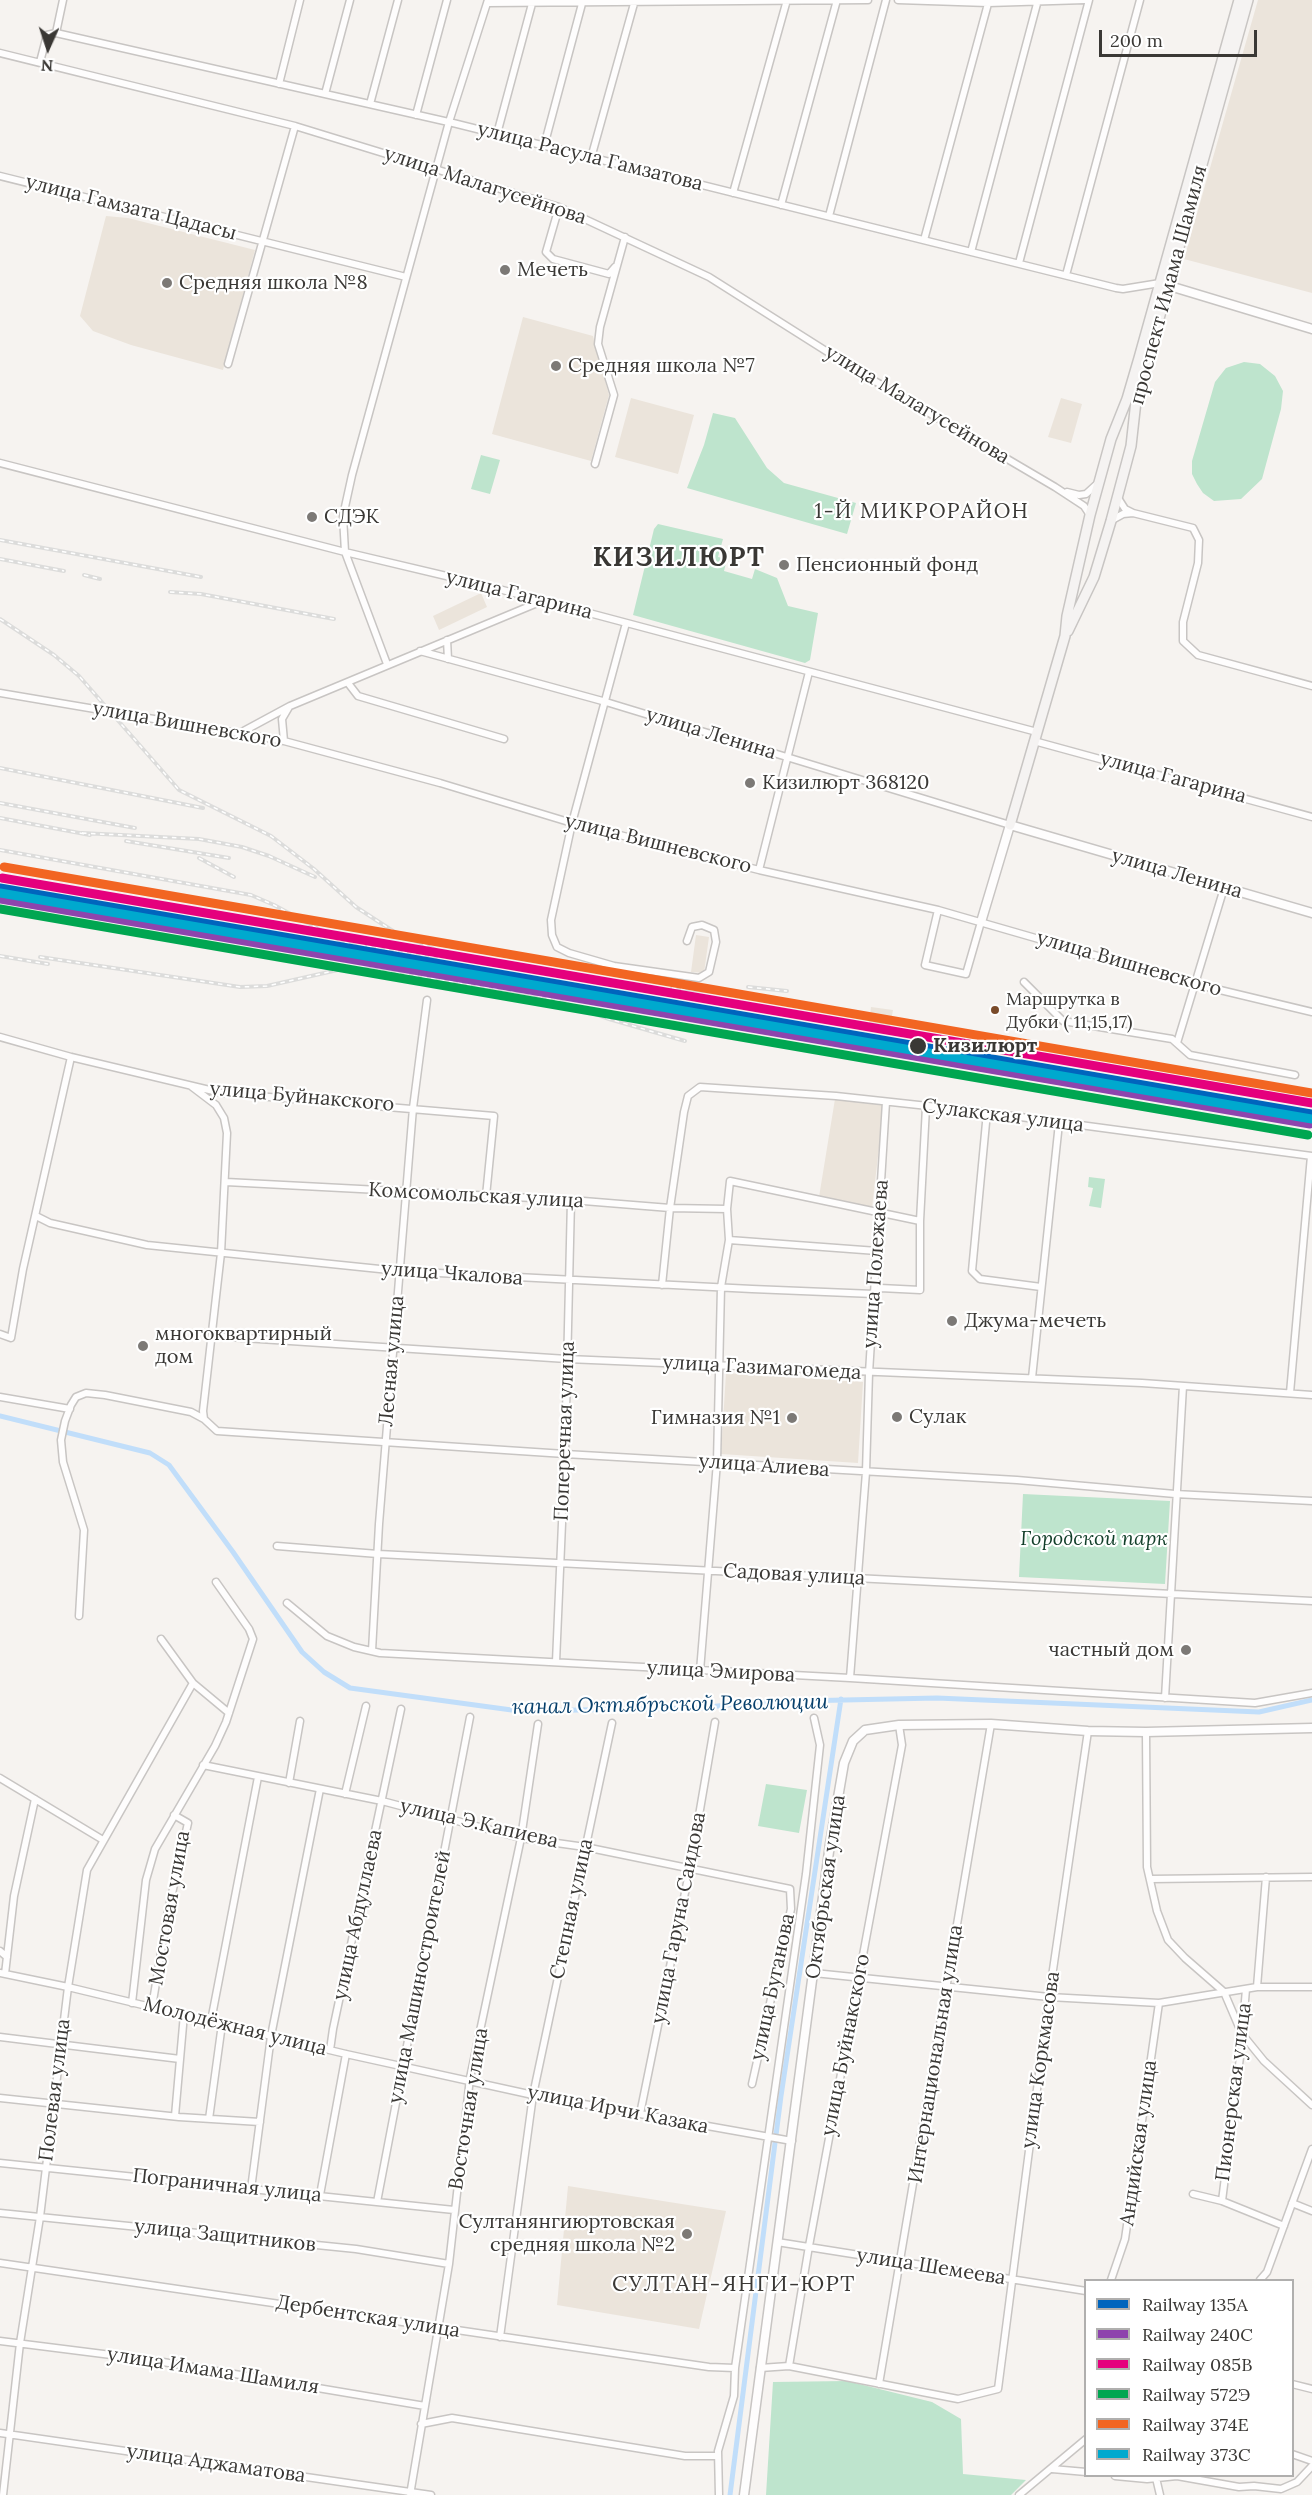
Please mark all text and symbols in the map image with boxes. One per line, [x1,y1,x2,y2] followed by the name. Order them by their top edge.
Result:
[18,18,78,78] north arrow
[1102,18,1260,56] scale bar
[1110,29,1163,52] text: 200 m
[40,56,54,76] text: N
[475,117,705,197] street label: улица Расула Гамзатова
[381,142,589,230] street label: улица Малагусейнова
[1125,163,1213,407] street label: проспект Имама Шамиля
[23,170,239,246] street label: улица Гамзата Цадасы
[517,258,588,282] place label: Мечеть
[498,263,512,277] marker: Мечеть
[179,271,368,295] place label: Средняя школа №8
[160,276,174,290] marker: Средняя школа №8
[820,340,1014,470] street label: улица Малагусейнова
[568,354,755,378] place label: Средняя школа №7
[549,359,563,373] marker: Средняя школа №7
[815,499,1029,525] district label: 1-Й МИКРОРАЙОН
[324,505,379,529] place label: СДЭК
[305,510,319,524] marker: СДЭК
[593,543,765,575] district label: КИЗИЛЮРТ
[796,553,978,577] place label: Пенсионный фонд
[777,558,791,572] marker: Пенсионный фонд
[443,565,595,625] street label: улица Гагарина
[91,697,283,753] street label: улица Вишневского
[643,703,779,765] street label: улица Ленина
[1097,747,1249,809] street label: улица Гагарина
[762,771,930,795] place label: Кизилюрт 368120
[743,776,757,790] marker: Кизилюрт 368120
[562,809,754,879] street label: улица Вишневского
[1109,844,1245,904] street label: улица Ленина
[1034,926,1224,1002] street label: улица Вишневского
[1006,989,1133,1032] place label: Маршрутка в Дубки ( 11,15,17)
[989,1004,1001,1016] marker: Маршрутка в Дубки ( 11,15,17)
[933,1034,1037,1058] place label: Кизилюрт
[908,1036,928,1056] marker: Кизилюрт
[209,1077,395,1117] street label: улица Буйнакского
[921,1094,1085,1138] street label: Сулакская улица
[368,1178,584,1214] street label: Комсомольская улица
[858,1179,894,1349] street label: улица Полежаева
[380,1257,524,1291] street label: улица Чкалова
[374,1295,410,1427] street label: Лесная улица
[964,1309,1106,1333] place label: Джума-мечеть
[945,1314,959,1328] marker: Джума-мечеть
[155,1322,332,1369] place label: многоквартирный дом
[136,1339,150,1353] marker: многоквартирный дом
[550,1341,580,1521] street label: Поперечная улица
[662,1351,862,1385] street label: улица Газимагомеда
[909,1405,966,1429] place label: Сулак
[651,1406,780,1430] place label: Гимназия №1
[890,1410,904,1424] marker: Сулак
[785,1411,799,1425] marker: Гимназия №1
[698,1449,830,1483] street label: улица Алиева
[1020,1527,1168,1551] park label: Городской парк
[722,1559,866,1591] street label: Садовая улица
[1049,1638,1174,1662] place label: частный дом
[1179,1643,1193,1657] marker: частный дом
[646,1656,796,1688] street label: улица Эмирова
[512,1690,828,1720] water label: канал Октябрьской Революции
[801,1793,851,1981] street label: Октябрьская улица
[398,1794,560,1854] street label: улица Э.Капиева
[647,1810,711,2026] street label: улица Гаруна Саидова
[328,1827,388,2003] street label: улица Абдуллаева
[145,1829,195,1987] street label: Мостовая улица
[545,1836,599,1982] street label: Степная улица
[384,1848,456,2106] street label: улица Машиностроителей
[746,1911,800,2063] street label: улица Буганова
[904,1923,968,2185] street label: Интернациональная улица
[817,1952,875,2138] street label: улица Буйнакского
[1017,1970,1065,2150] street label: улица Коркмасова
[141,1993,329,2061] street label: Молодёжная улица
[1211,2001,1257,2183] street label: Пионерская улица
[34,2017,76,2163] street label: Полевая улица
[444,2026,494,2192] street label: Восточная улица
[1115,2059,1163,2227] street label: Андийская улица
[525,2081,711,2139] street label: улица Ирчи Казака
[131,2164,323,2208] street label: Пограничная улица
[459,2210,675,2257] place label: Султанянгиюртовская средняя школа №2
[133,2215,317,2257] street label: улица Защитников
[680,2227,694,2241] marker: Султанянгиюртовская средняя школа №2
[855,2243,1007,2291] street label: улица Шемеева
[612,2272,856,2298] district label: СУЛТАН-ЯНГИ-ЮРТ
[1084,2279,1294,2477] legend
[274,2291,462,2343] street label: Дербентская улица
[1142,2293,1248,2316] text: Railway 135А
[1142,2323,1253,2346] text: Railway 240С
[105,2342,321,2400] street label: улица Имама Шамиля
[1142,2353,1252,2376] text: Railway 085В
[1142,2383,1250,2406] text: Railway 572Э
[1142,2413,1249,2436] text: Railway 374Е
[125,2440,307,2488] street label: улица Аджаматова
[1142,2443,1251,2466] text: Railway 373C

